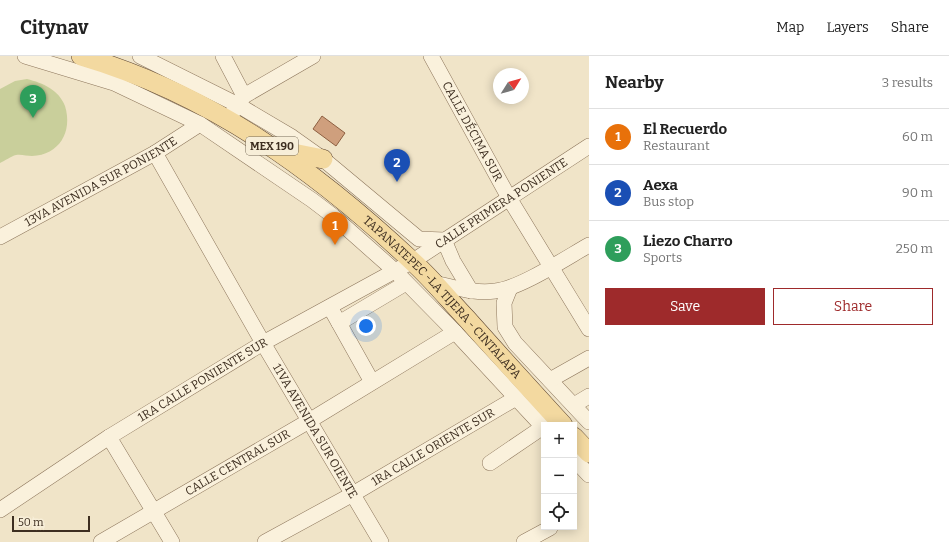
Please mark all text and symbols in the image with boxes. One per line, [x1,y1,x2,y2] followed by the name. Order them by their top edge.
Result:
[20,16,88,39] text: Citynav
[776,19,804,36] text: Map
[826,19,869,36] text: Layers
[891,19,929,36] text: Share
[493,68,529,104] north arrow
[605,72,664,93] text: Nearby
[882,75,933,90] text: 3 results
[439,79,505,184] street label: CALLE DÉCIMA SUR
[20,85,46,118] pin: 3
[643,120,727,138] text: El Recuerdo
[615,129,621,144] text: 1
[902,129,933,144] text: 60 m
[22,134,180,229] street label: 13VA AVENIDA SUR PONIENTE
[246,137,298,155] road number: MEX 190
[643,138,710,153] text: Restaurant
[384,149,410,182] pin: 2
[433,155,570,252] street label: CALLE PRIMERA PONIENTE
[643,176,678,194] text: Aexa
[614,185,622,200] text: 2
[902,185,933,200] text: 90 m
[643,194,694,209] text: Bus stop
[322,212,348,245] pin: 1
[360,213,524,382] street label: TAPANATEPEC -LA TIJERA - CINTALAPA
[643,232,733,250] text: Liezo Charro
[614,241,622,256] text: 3
[896,241,933,256] text: 250 m
[643,250,682,265] text: Sports
[605,288,765,325] button: Save
[773,288,933,325] button: Share
[356,316,376,336] your location
[135,335,270,425] street label: 1RA CALLE PONIENTE SUR
[270,361,361,501] street label: 11VA AVENIDA SUR OIENTE
[369,405,497,489] street label: 1RA CALLE ORIENTE SUR
[541,422,577,530] map controls
[541,422,577,458] button: +
[183,427,293,498] street label: CALLE CENTRAL SUR
[541,458,577,494] button: −
[541,494,577,530] button: locate
[12,514,90,533] scale bar
[18,516,44,529] text: 50 m

